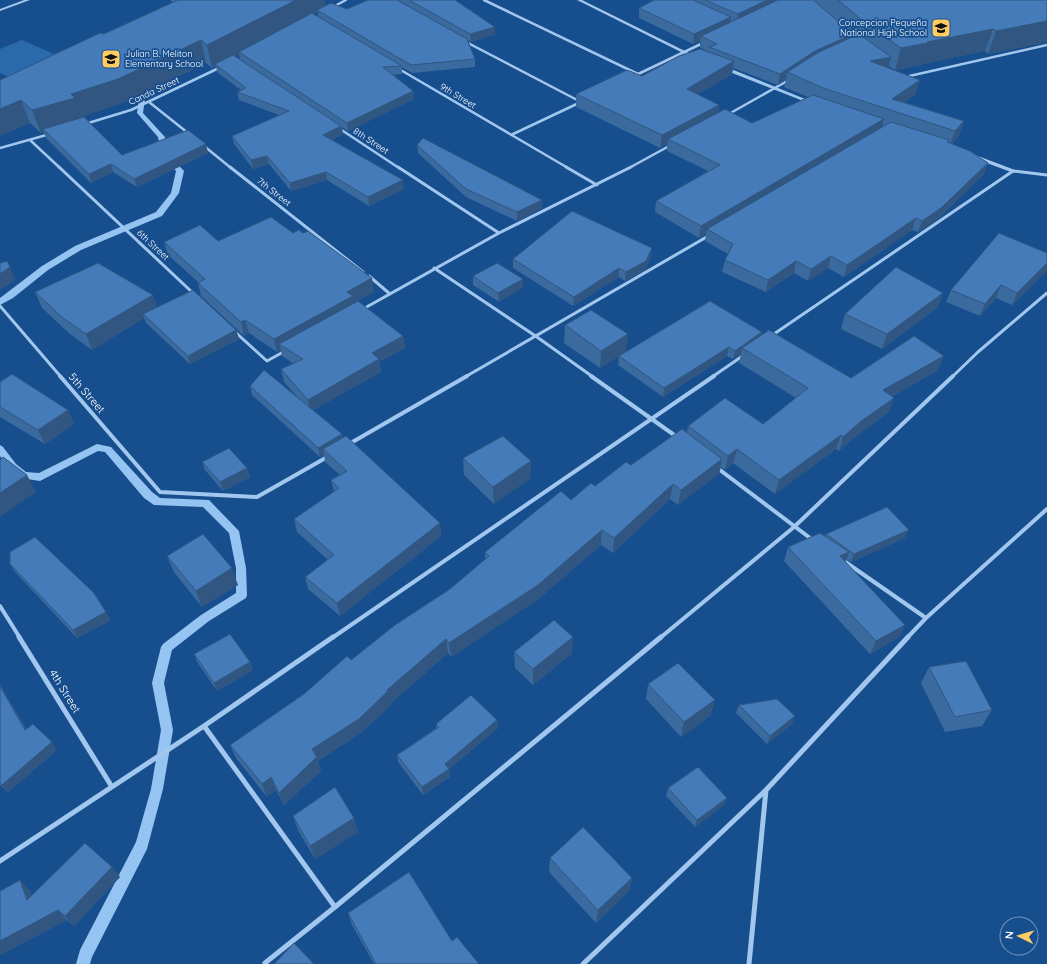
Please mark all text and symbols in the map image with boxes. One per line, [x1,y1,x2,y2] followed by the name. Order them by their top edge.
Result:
[839,17,927,38] place label: Concepcion Pequeña National High School
[930,17,952,39] school or university icon: Concepcion Pequeña National High School
[100,48,122,70] school or university icon: Julian B. Meliton Elementary School
[125,48,203,69] place label: Julian B. Meliton Elementary School
[127,74,181,107] street label: Canda Street
[438,80,478,111] street label: 9th Street
[351,125,391,156] street label: 8th Street
[255,175,293,208] street label: 7th Street
[135,227,172,262] street label: 6th Street
[66,370,109,416] street label: 5th Street
[46,667,84,716] street label: 4th Street
[999,916,1039,956] north arrow
[1002,930,1016,940] text: N

